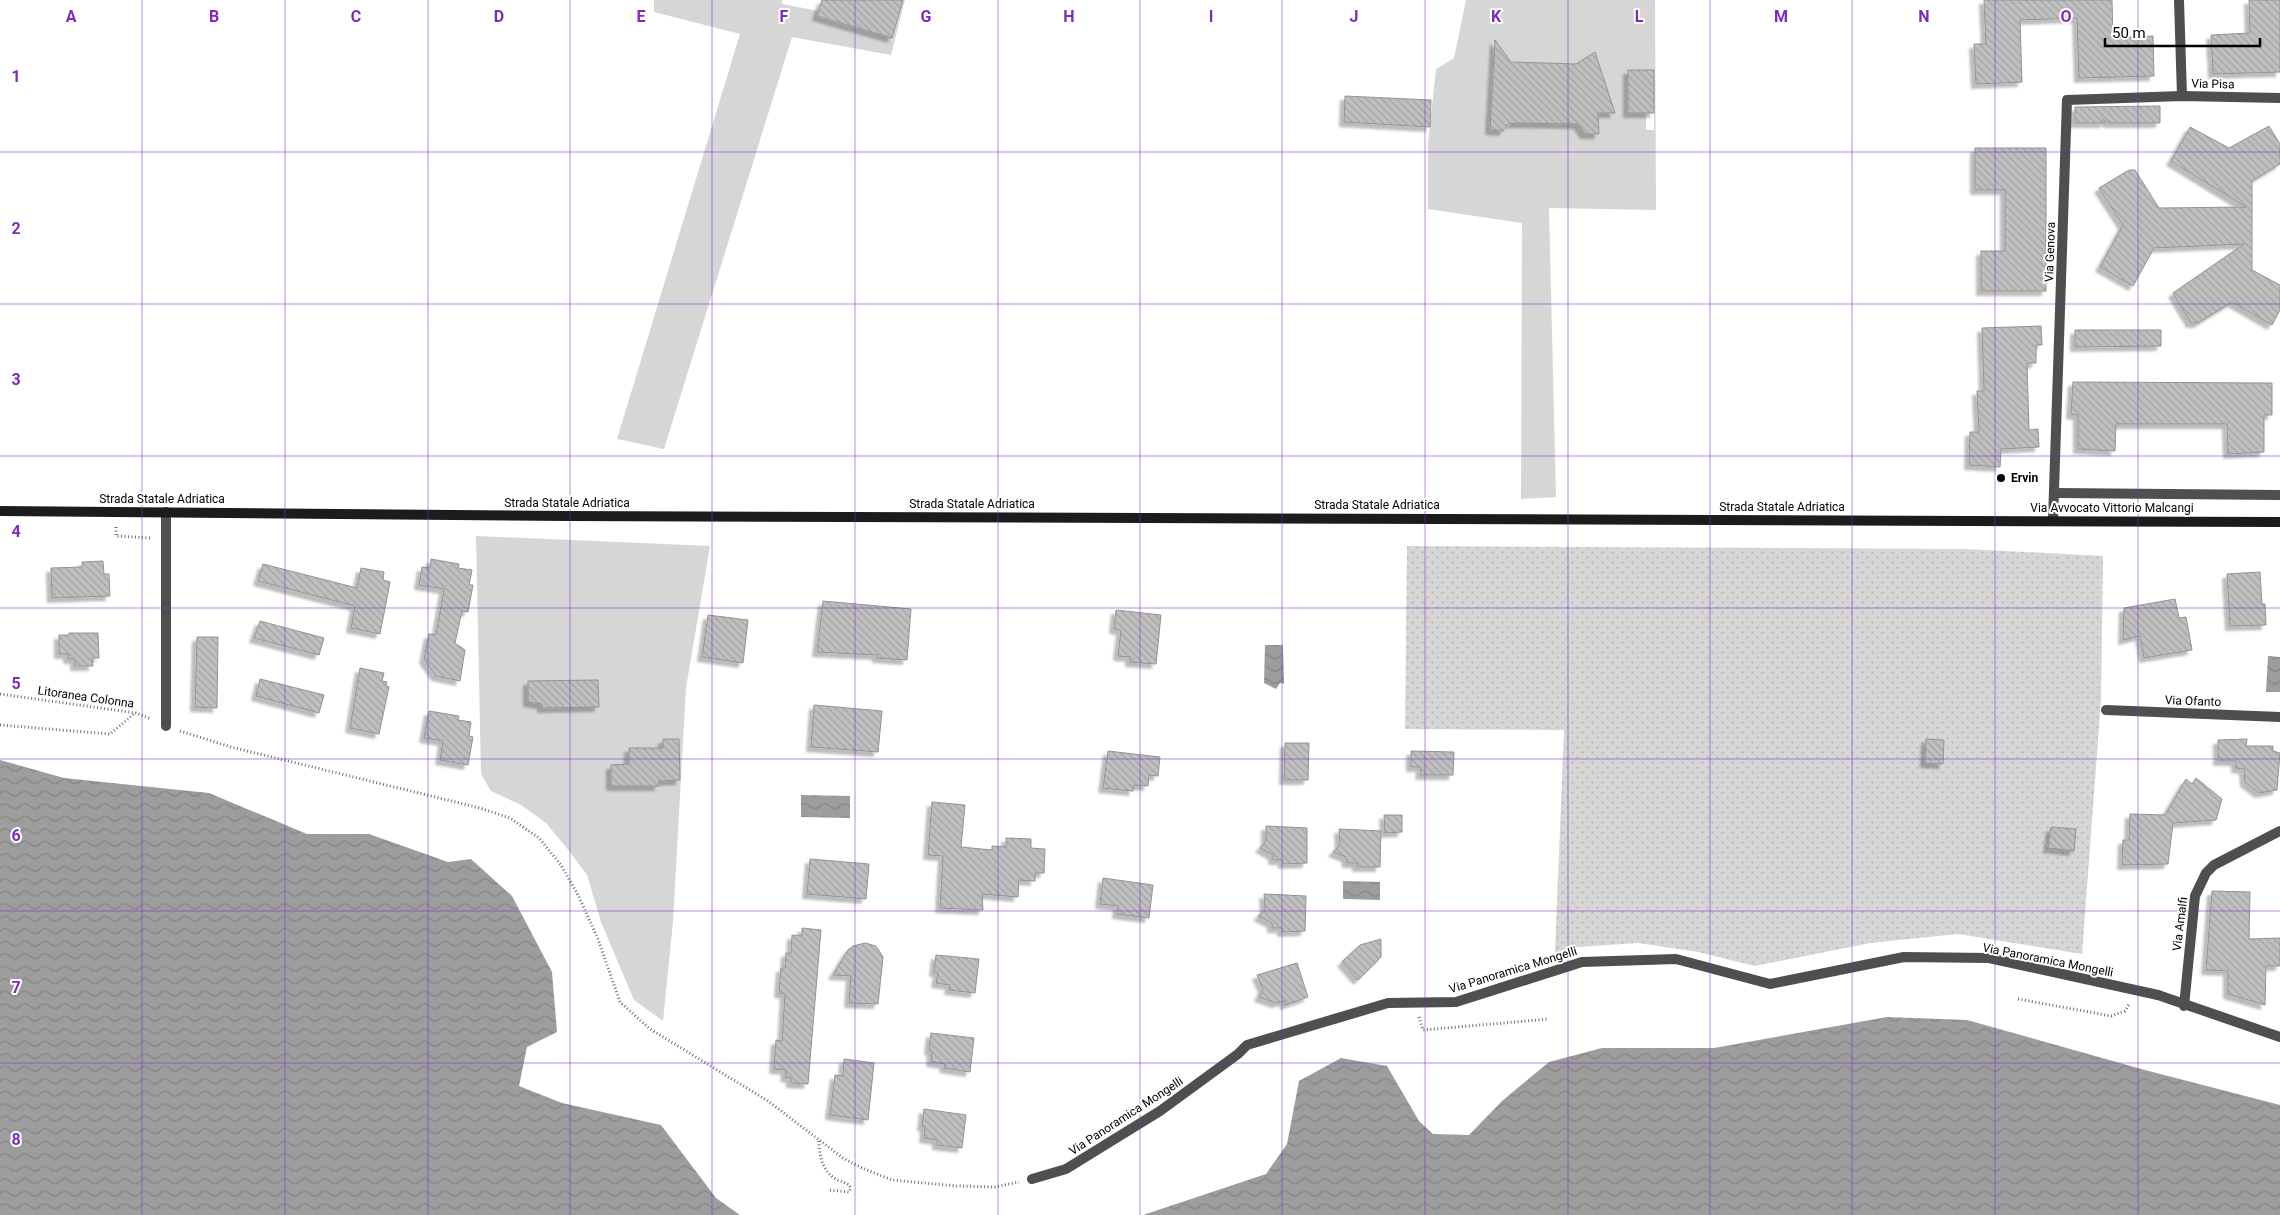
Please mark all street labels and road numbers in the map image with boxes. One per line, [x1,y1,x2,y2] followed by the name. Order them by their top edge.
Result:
[2191,77,2235,91] street label: Via Pisa
[2042,222,2058,282] street label: Via Genova
[99,492,225,506] street label: Strada Statale Adriatica
[504,496,630,510] street label: Strada Statale Adriatica
[909,497,1035,511] street label: Strada Statale Adriatica
[1314,498,1440,512] street label: Strada Statale Adriatica
[1719,500,1845,514] street label: Strada Statale Adriatica
[2030,501,2194,515] street label: Via Avvocato Vittorio Malcangi
[37,683,135,711] street label: Litoranea Colonna
[2165,693,2222,709] street label: Via Ofanto
[2170,896,2190,952] street label: Via Amalfi
[1981,940,2115,980] street label: Via Panoramica Mongelli
[1447,944,1579,996] street label: Via Panoramica Mongelli
[1066,1074,1186,1158] street label: Via Panoramica Mongelli

